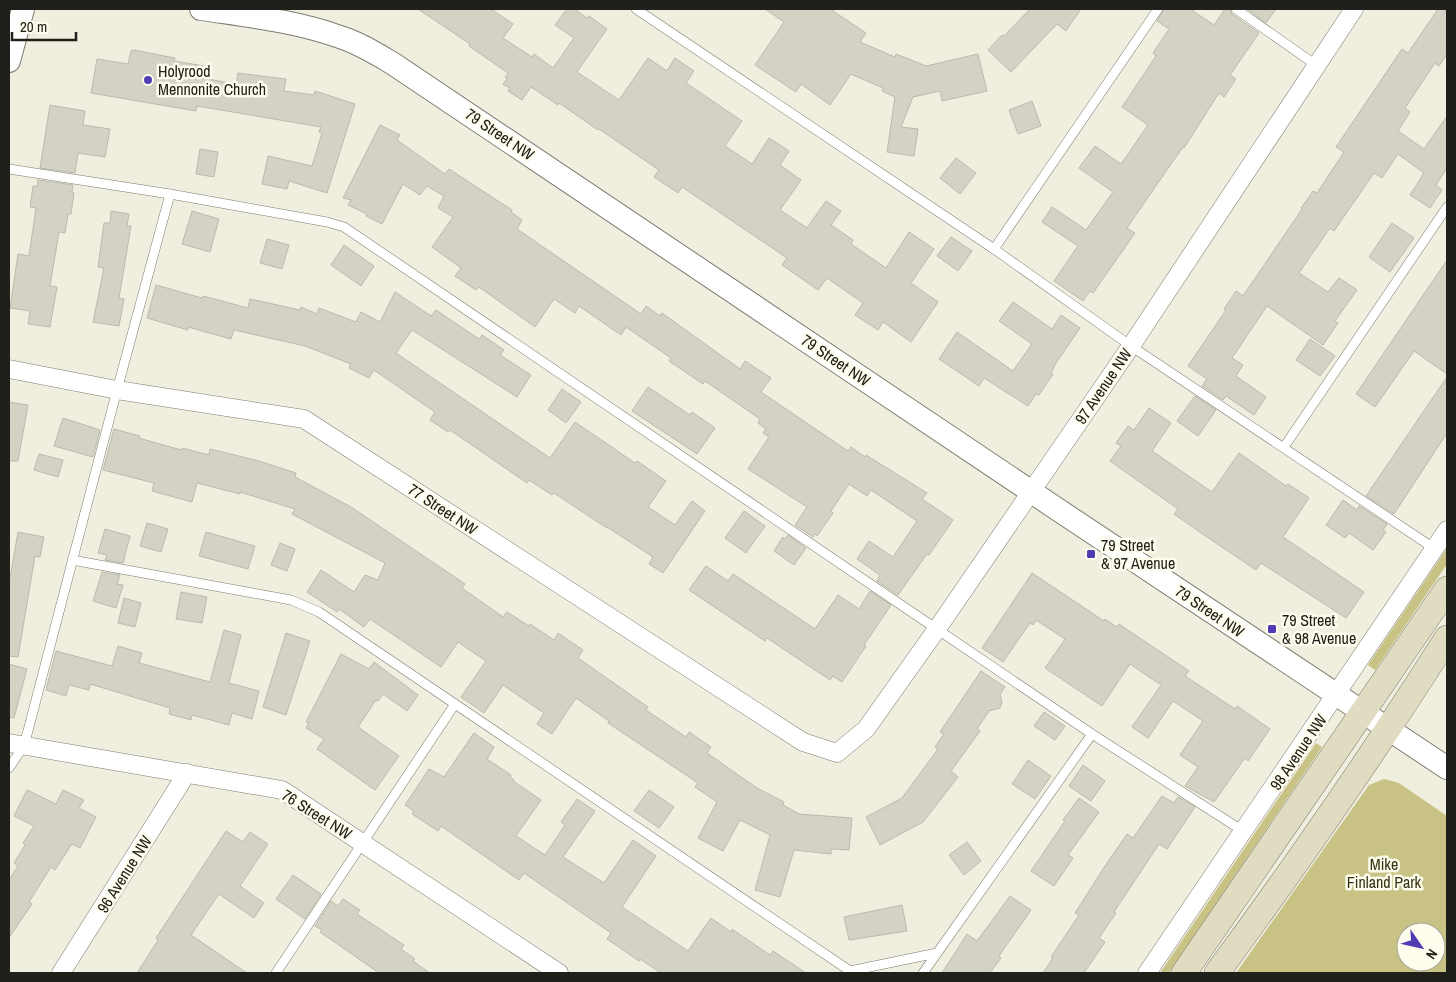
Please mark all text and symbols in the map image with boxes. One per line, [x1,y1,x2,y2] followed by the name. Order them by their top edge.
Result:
[12,10,76,42] scale bar
[20,16,47,37] text: 20 m
[158,60,266,100] place label: Holyrood Mennonite Church
[142,74,154,86] marker: Holyrood Mennonite Church
[461,103,539,165] street label: 79 Street NW
[797,329,875,391] street label: 79 Street NW
[1069,343,1137,428] street label: 97 Avenue NW
[404,478,483,540] street label: 77 Street NW
[1101,534,1175,574] place label: 79 Street & 97 Avenue
[1085,548,1097,560] marker: 79 Street & 97 Avenue
[1171,580,1249,642] street label: 79 Street NW
[1282,609,1356,649] place label: 79 Street & 98 Avenue
[1266,623,1278,635] marker: 79 Street & 98 Avenue
[1264,709,1332,794] street label: 98 Avenue NW
[278,784,357,845] street label: 76 Street NW
[92,831,157,917] street label: 96 Avenue NW
[1347,853,1422,893] park label: Mike Finland Park
[1396,922,1446,972] north arrow
[1422,946,1442,963] text: N

